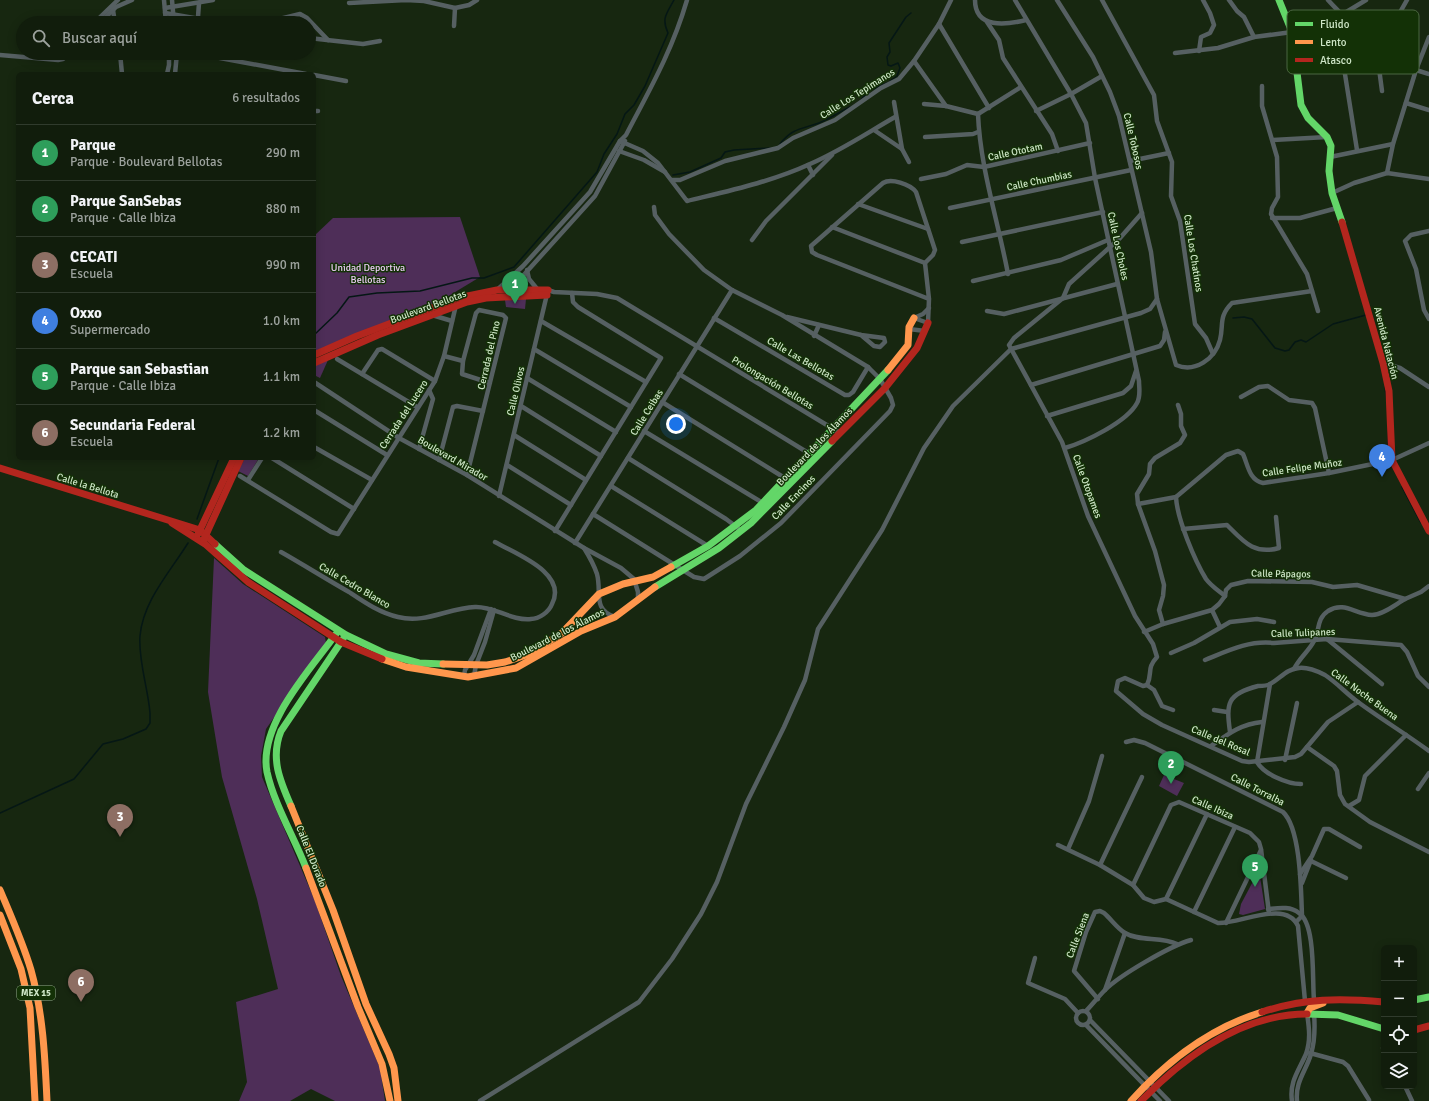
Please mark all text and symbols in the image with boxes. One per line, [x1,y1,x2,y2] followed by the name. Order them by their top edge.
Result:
[1287,10,1419,74] legend
[16,16,316,60] search box
[1320,18,1350,31] text: Fluido
[30,27,52,49] icon: search
[62,29,137,47] text: Buscar aquí
[1320,36,1347,49] text: Lento
[1320,54,1352,67] text: Atasco
[818,66,898,122] street label: Calle Los Tepimanos
[32,88,74,109] text: Cerca
[232,90,300,106] text: 6 resultados
[1121,112,1145,171] street label: Calle Tobosos
[70,136,116,154] text: Parque
[987,140,1044,164] street label: Calle Ototam
[41,145,49,161] text: 1
[266,145,300,161] text: 290 m
[70,154,222,170] text: Parque · Boulevard Bellotas
[1006,168,1073,194] street label: Calle Chumbias
[70,192,181,210] text: Parque SanSebas
[41,201,49,217] text: 2
[266,201,300,217] text: 880 m
[70,210,176,226] text: Parque · Calle Ibiza
[1105,211,1131,282] street label: Calle Los Choles
[1181,213,1205,293] street label: Calle Los Chatinos
[70,248,118,266] text: CECATI
[41,257,49,273] text: 3
[266,257,300,273] text: 990 m
[331,262,405,286] park label: Unidad Deportiva Bellotas
[70,266,113,282] text: Escuela
[502,271,528,304] pin: 1
[389,287,469,326] street label: Boulevard Bellotas
[70,304,102,322] text: Oxxo
[1371,306,1401,381] street label: Avenida Natación
[41,313,49,329] text: 4
[263,313,300,329] text: 1.0 km
[475,320,503,391] street label: Cerrada del Pino
[70,322,150,338] text: Supermercado
[765,335,837,383] street label: Calle Las Bellotas
[729,354,816,412] street label: Prolongación Bellotas
[70,360,209,378] text: Parque san Sebastian
[505,365,528,417] street label: Calle Olivos
[41,369,49,385] text: 5
[263,369,300,385] text: 1.1 km
[70,378,176,394] text: Parque · Calle Ibiza
[377,378,431,451] street label: Cerrada del Lucero
[628,387,666,438] street label: Calle Ceibas
[774,404,856,488] street label: Boulevard de los Álamos
[666,414,686,434] your location
[70,416,196,434] text: Secundaria Federal
[41,425,49,441] text: 6
[263,425,300,441] text: 1.2 km
[70,434,113,450] text: Escuela
[415,434,490,484] street label: Boulevard Mirador
[1369,444,1395,477] pin: 4
[1070,453,1104,520] street label: Calle Otopames
[1261,456,1343,480] street label: Calle Felipe Muñoz
[55,471,120,501] street label: Calle la Bellota
[769,472,818,523] street label: Calle Encinos
[317,561,392,611] street label: Calle Cedro Blanco
[1251,567,1312,581] street label: Calle Pápagos
[508,605,607,664] street label: Boulevard de los Álamos
[1271,626,1336,640] street label: Calle Tulipanes
[1328,666,1400,723] street label: Calle Noche Buena
[1189,723,1252,759] street label: Calle del Rosal
[1158,751,1184,784] pin: 2
[1229,771,1286,809] street label: Calle Torralba
[1190,793,1235,822] street label: Calle Ibiza
[107,804,133,837] pin: 3
[293,824,329,889] street label: Calle El Dorado
[1242,854,1268,887] pin: 5
[1064,911,1092,960] street label: Calle Siena
[1381,945,1417,1089] map controls
[1381,945,1417,981] button: +
[68,969,94,1002] pin: 6
[1381,981,1417,1017] button: −
[17,986,55,1000] road number: MEX 15
[1381,1017,1417,1053] button: locate
[1381,1053,1417,1089] button: layers

